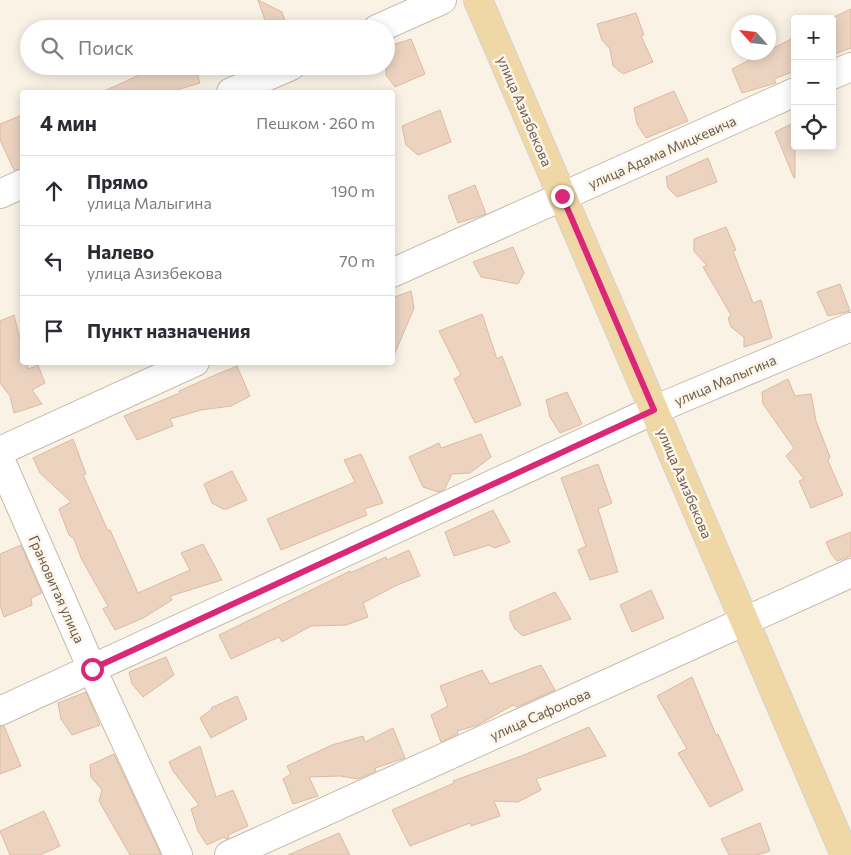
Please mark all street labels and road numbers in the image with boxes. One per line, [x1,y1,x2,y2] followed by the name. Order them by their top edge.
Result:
[494,53,556,169] street label: улица Азизбекова
[585,112,739,192] street label: улица Адама Мицкевича
[671,351,779,409] street label: улица Малыгина
[654,425,716,541] street label: улица Азизбекова
[26,532,88,646] street label: Грановитая улица
[487,684,593,744] street label: улица Сафонова

